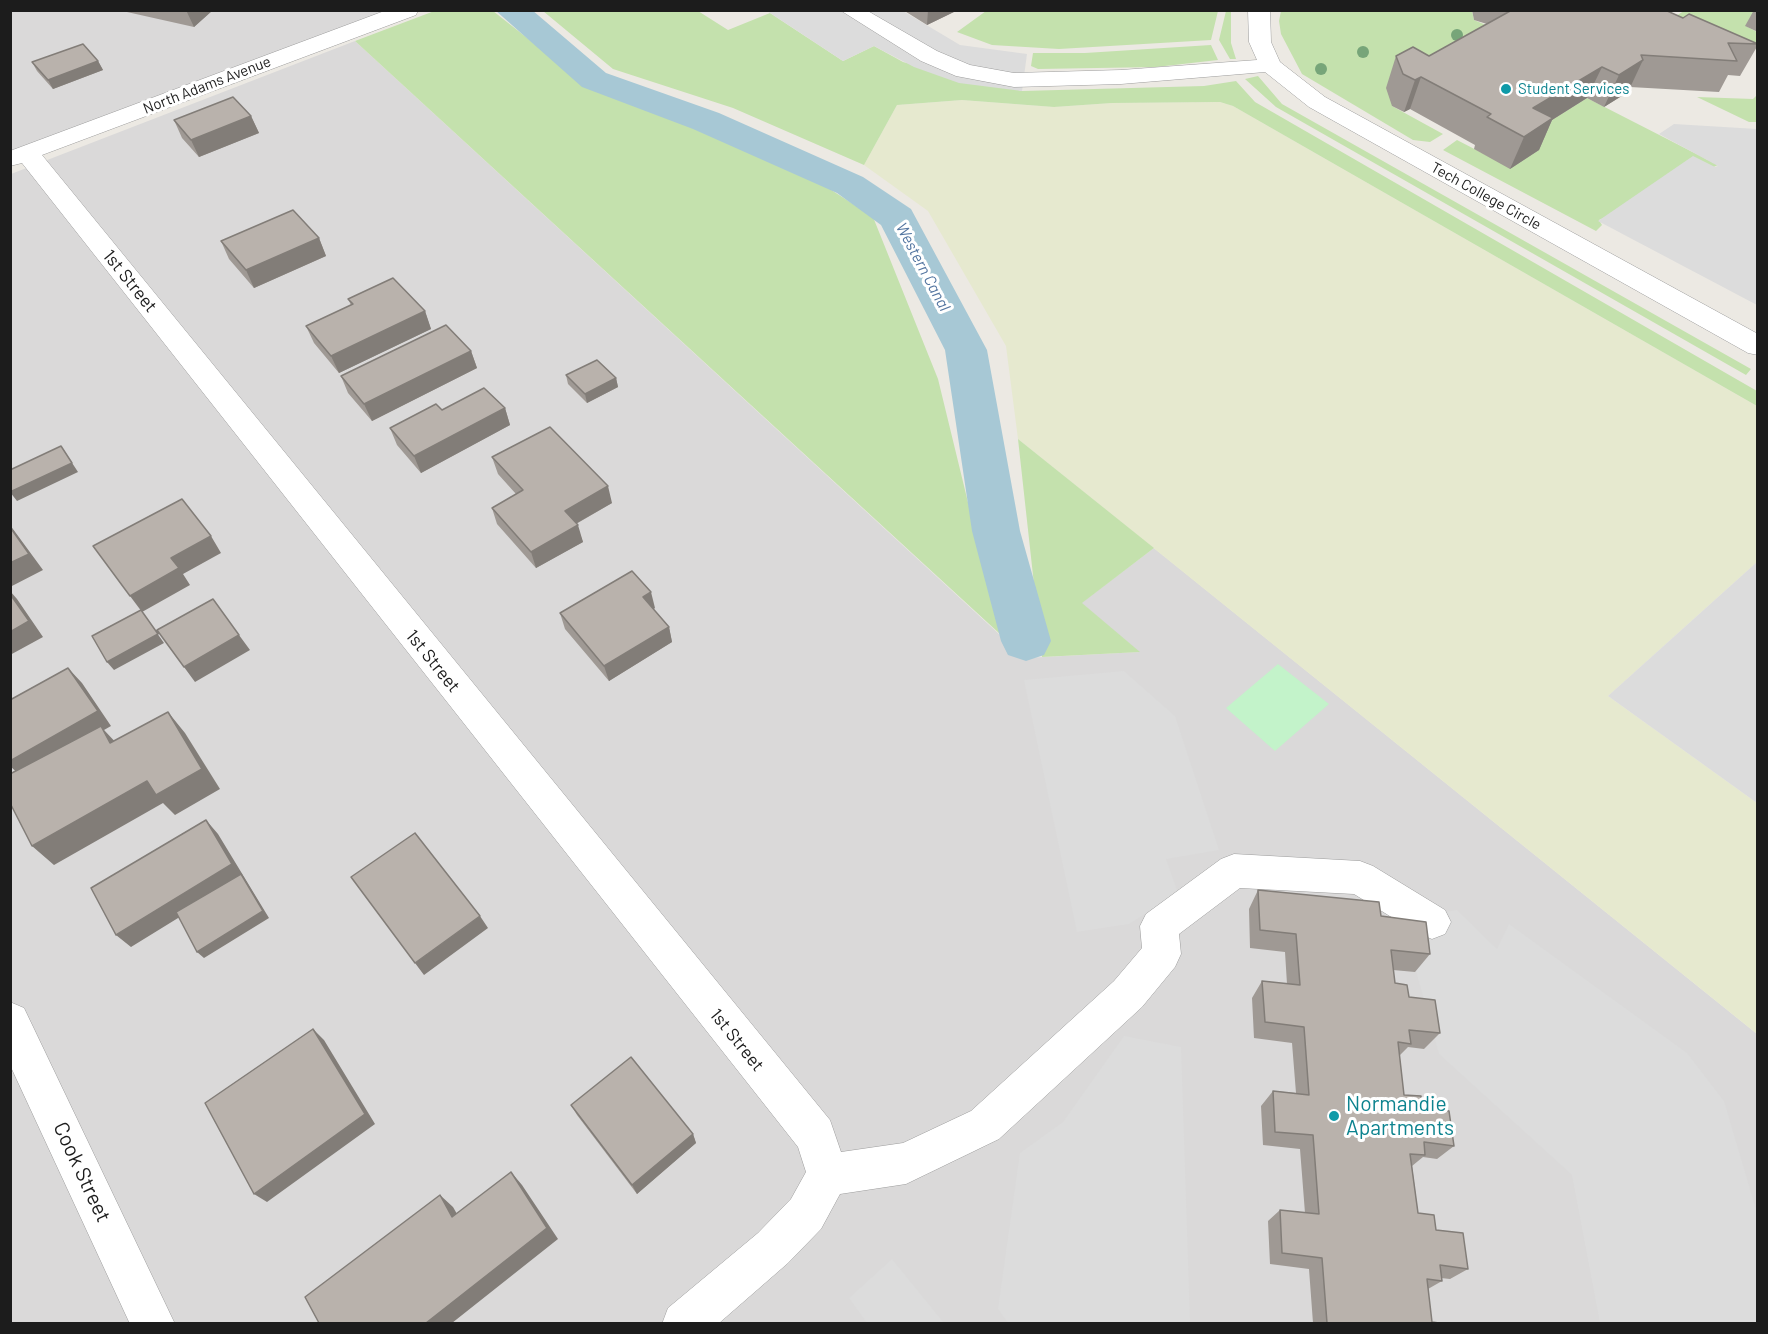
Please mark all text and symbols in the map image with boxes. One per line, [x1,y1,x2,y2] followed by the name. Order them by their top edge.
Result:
[140,52,274,118] street label: North Adams Avenue
[1518,80,1629,98] place label: Student Services
[1499,82,1513,96] marker: Student Services
[1428,158,1544,234] street label: Tech College Circle
[892,220,954,314] water label: Western Canal
[98,245,162,317] street label: 1st Street
[401,625,465,697] street label: 1st Street
[705,1004,769,1076] street label: 1st Street
[1346,1091,1454,1141] place label: Normandie Apartments
[1327,1109,1341,1123] marker: Normandie Apartments
[48,1118,116,1226] street label: Cook Street

